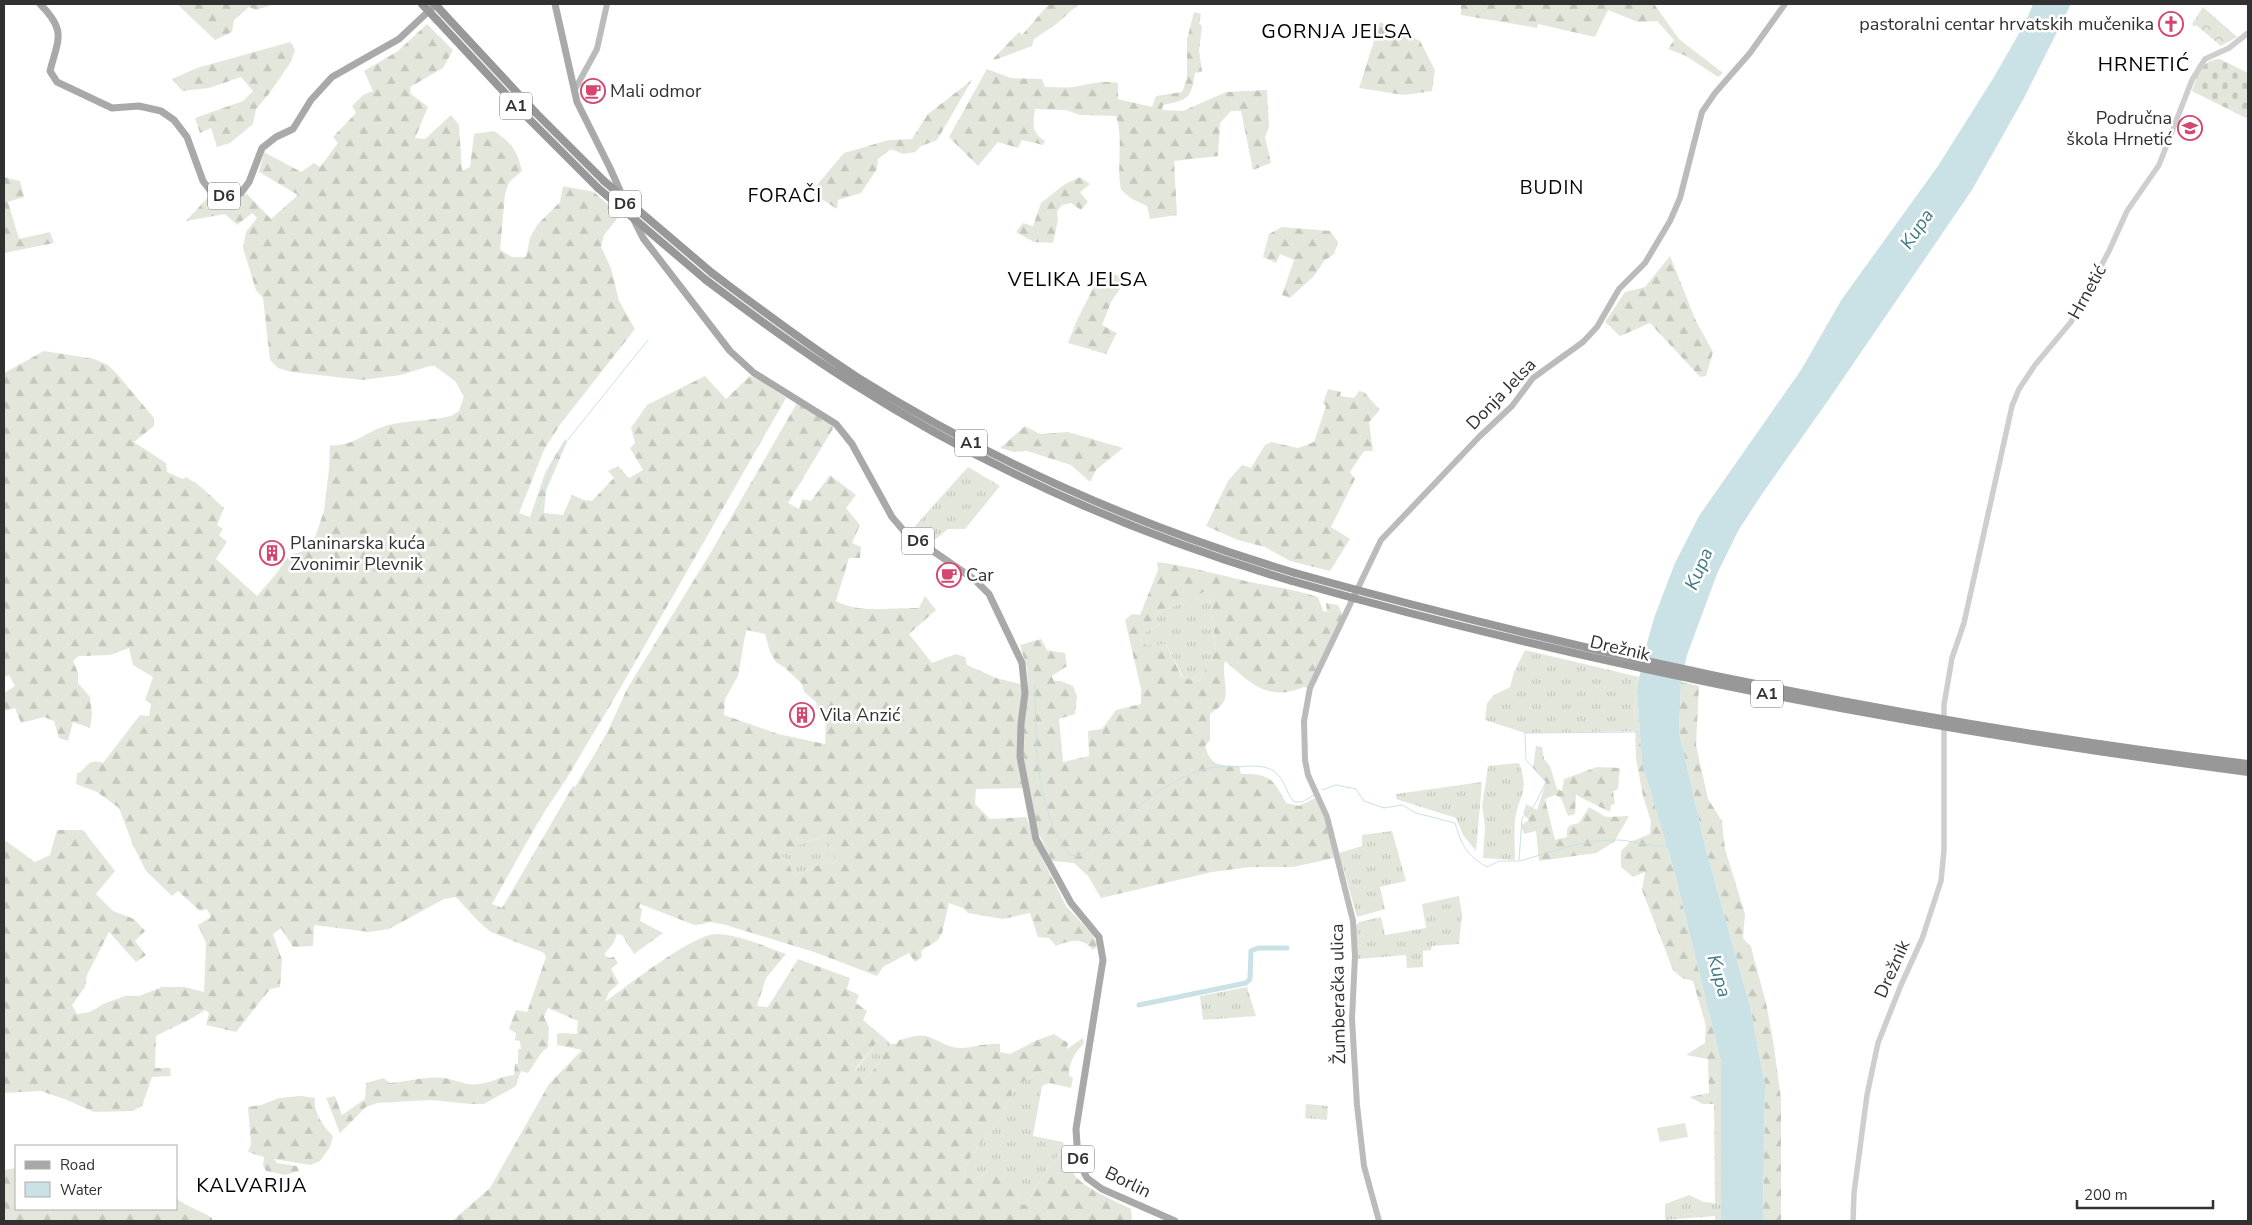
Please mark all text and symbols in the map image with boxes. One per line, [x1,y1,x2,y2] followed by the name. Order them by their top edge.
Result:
[2158,11,2184,37] church icon: pastoralni centar hrvatskih mučenika
[1859,12,2154,36] place label: pastoralni centar hrvatskih mučenika
[1261,18,1413,45] district label: GORNJA JELSA
[2098,51,2190,78] district label: HRNETIĆ
[580,78,606,104] cafe icon: Mali odmor
[610,79,702,103] place label: Mali odmor
[500,92,532,120] road number: A1
[2066,106,2172,151] place label: Područna škola Hrnetić
[2177,115,2203,141] school or university icon: Područna škola Hrnetić
[1520,175,1584,201] district label: BUDIN
[208,182,240,210] road number: D6
[748,183,822,209] district label: FORAČI
[609,190,641,218] road number: D6
[1894,204,1940,254] water label: Kupa
[2062,260,2112,324] street label: Hrnetić
[1007,266,1148,293] district label: VELIKA JELSA
[1461,353,1541,435] street label: Donja Jelsa
[955,429,987,456] road number: A1
[902,528,934,554] road number: D6
[290,531,425,576] place label: Planinarska kuća Zvonimir Plevnik
[259,540,285,566] building icon: Planinarska kuća Zvonimir Plevnik
[1679,544,1719,594] water label: Kupa
[936,562,962,588] cafe icon: Car
[966,563,994,587] place label: Car
[1588,629,1653,667] street label: Drežnik
[1751,681,1783,708] road number: A1
[789,702,815,728] building icon: Vila Anzić
[819,703,900,727] place label: Vila Anzić
[1325,923,1351,1065] street label: Žumberačka ulica
[1869,935,1916,1002] street label: Drežnik
[1701,952,1737,1000] water label: Kupa
[15,1145,178,1210] legend
[1062,1146,1094,1172] road number: D6
[60,1155,95,1175] text: Road
[1101,1161,1155,1203] street label: Borlin
[196,1172,308,1199] district label: KALVARIJA
[2077,1178,2213,1210] scale bar
[60,1180,103,1200] text: Water
[2084,1185,2128,1205] text: 200 m

